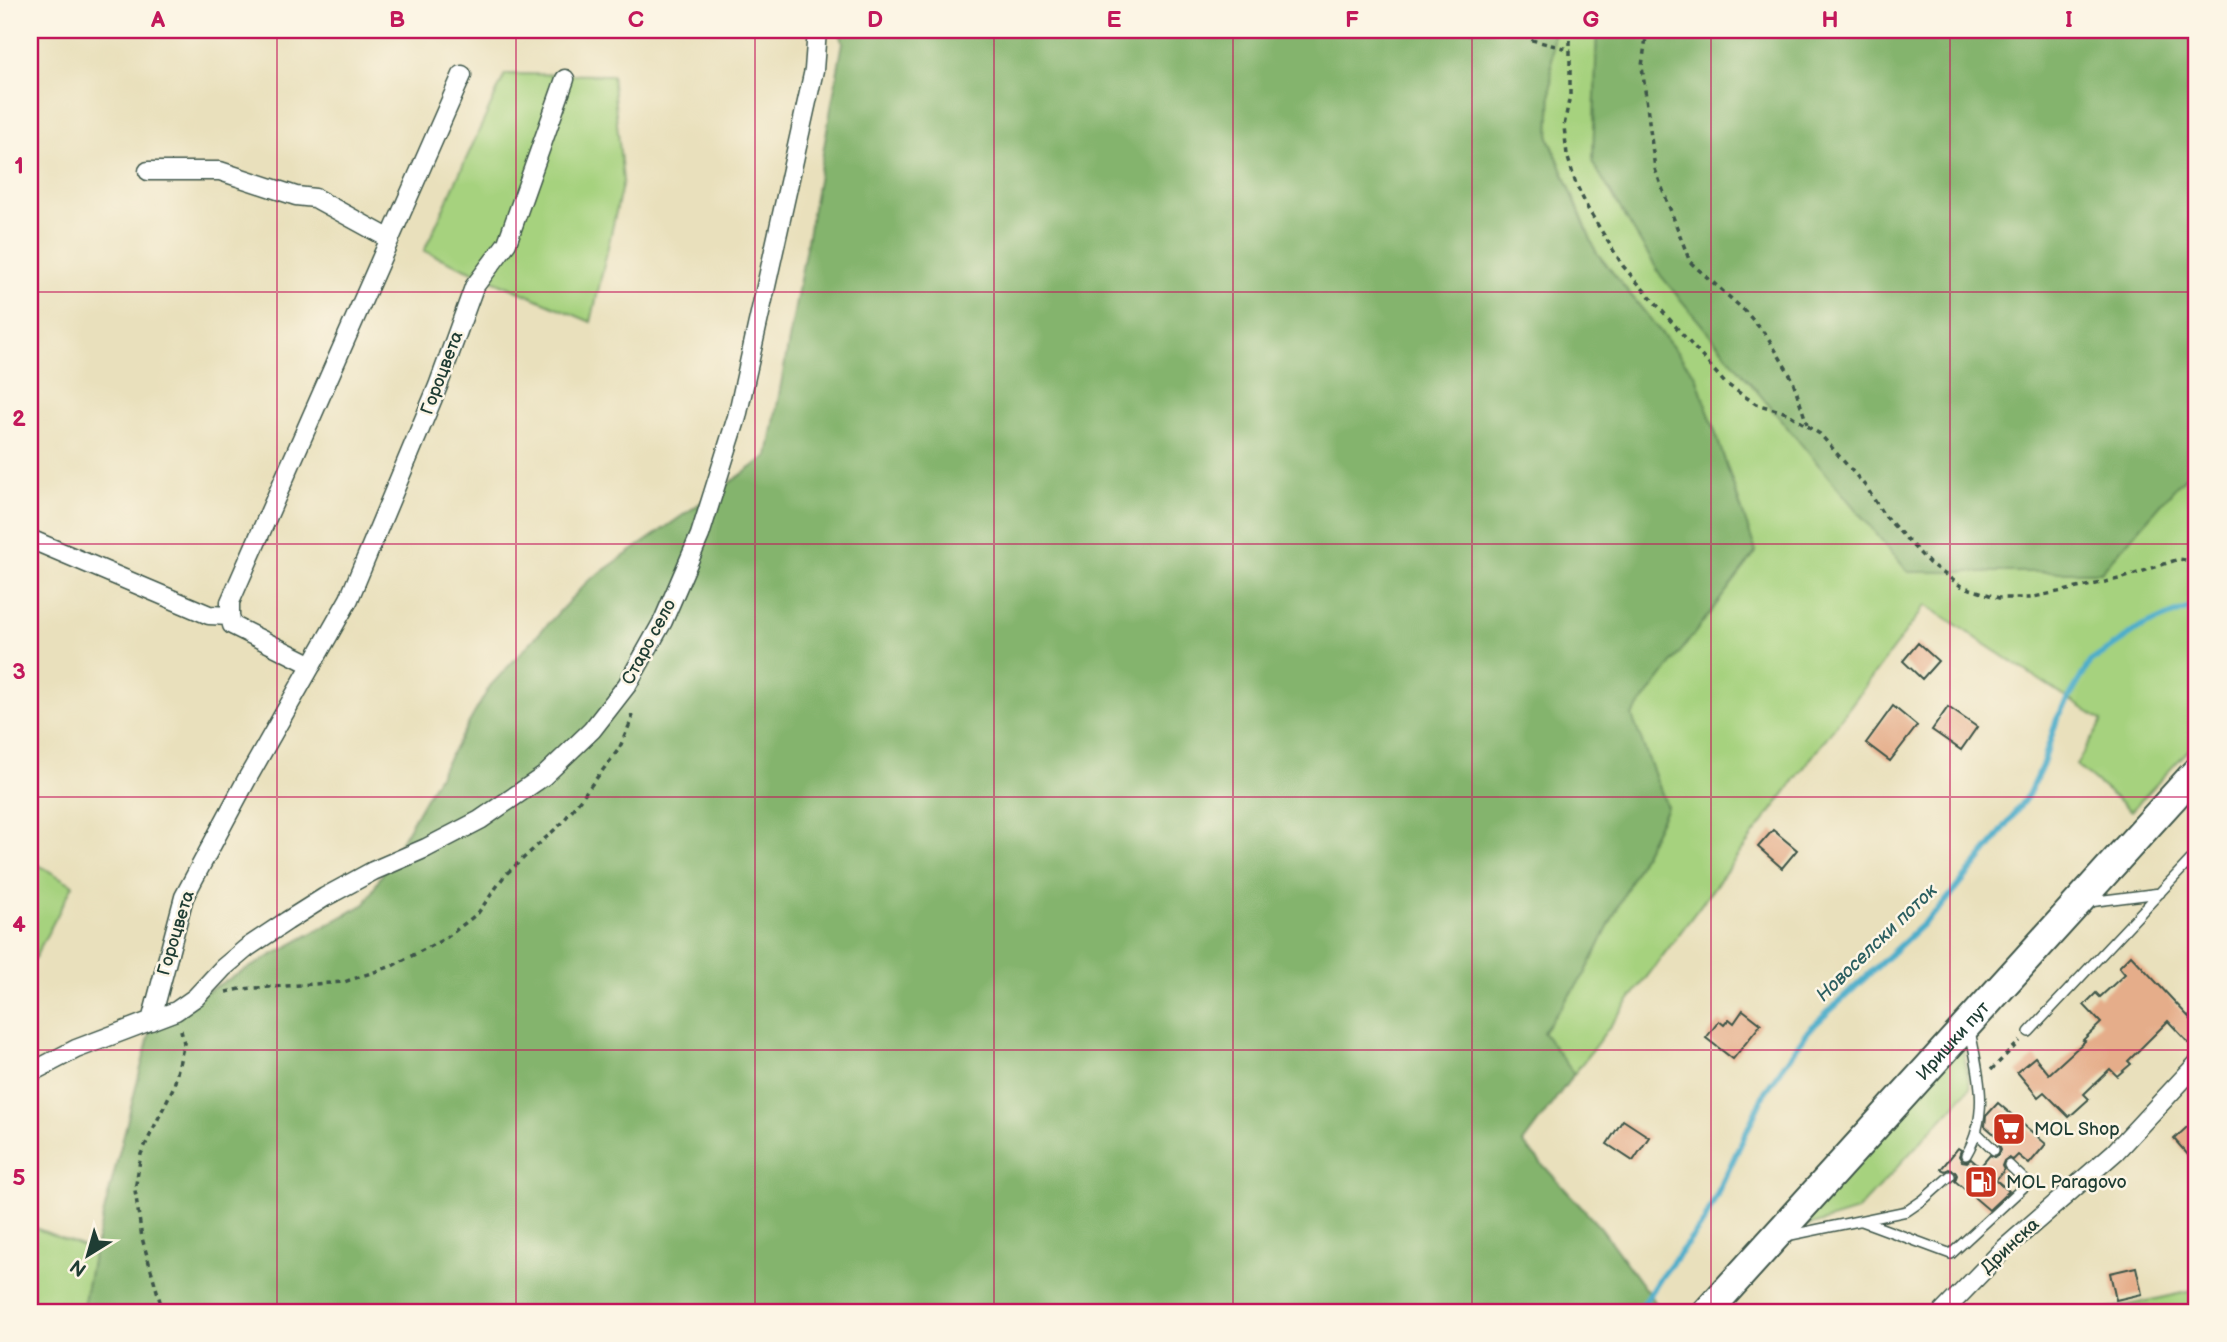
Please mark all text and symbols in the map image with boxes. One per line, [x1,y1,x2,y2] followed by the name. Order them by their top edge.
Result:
[150,6,166,34] text: A
[389,6,405,34] text: B
[628,6,644,34] text: C
[867,6,883,34] text: D
[1107,6,1122,34] text: E
[1345,6,1359,34] text: F
[1583,6,1600,34] text: G
[1821,6,1839,34] text: H
[2065,6,2073,34] text: I
[14,152,24,180] text: 1
[417,328,468,418] street label: Гороцвета
[12,405,26,433] text: 2
[618,596,680,688] street label: Старо село
[12,658,26,686] text: 3
[1812,879,1943,1007] water label: Новоселски поток
[153,888,199,978] street label: Гороцвета
[12,911,26,939] text: 4
[1912,997,1994,1084] street label: Иришки пут
[1990,1110,2028,1148] supermarket icon: MOL Shop
[2034,1119,2120,1140] place label: MOL Shop
[1962,1163,2000,1201] fuel station icon: MOL Paragovo
[12,1164,26,1192] text: 5
[2006,1172,2127,1193] place label: MOL Paragovo
[1977,1214,2044,1278] street label: Дринска
[52,1220,122,1290] north arrow
[66,1254,91,1281] text: N

